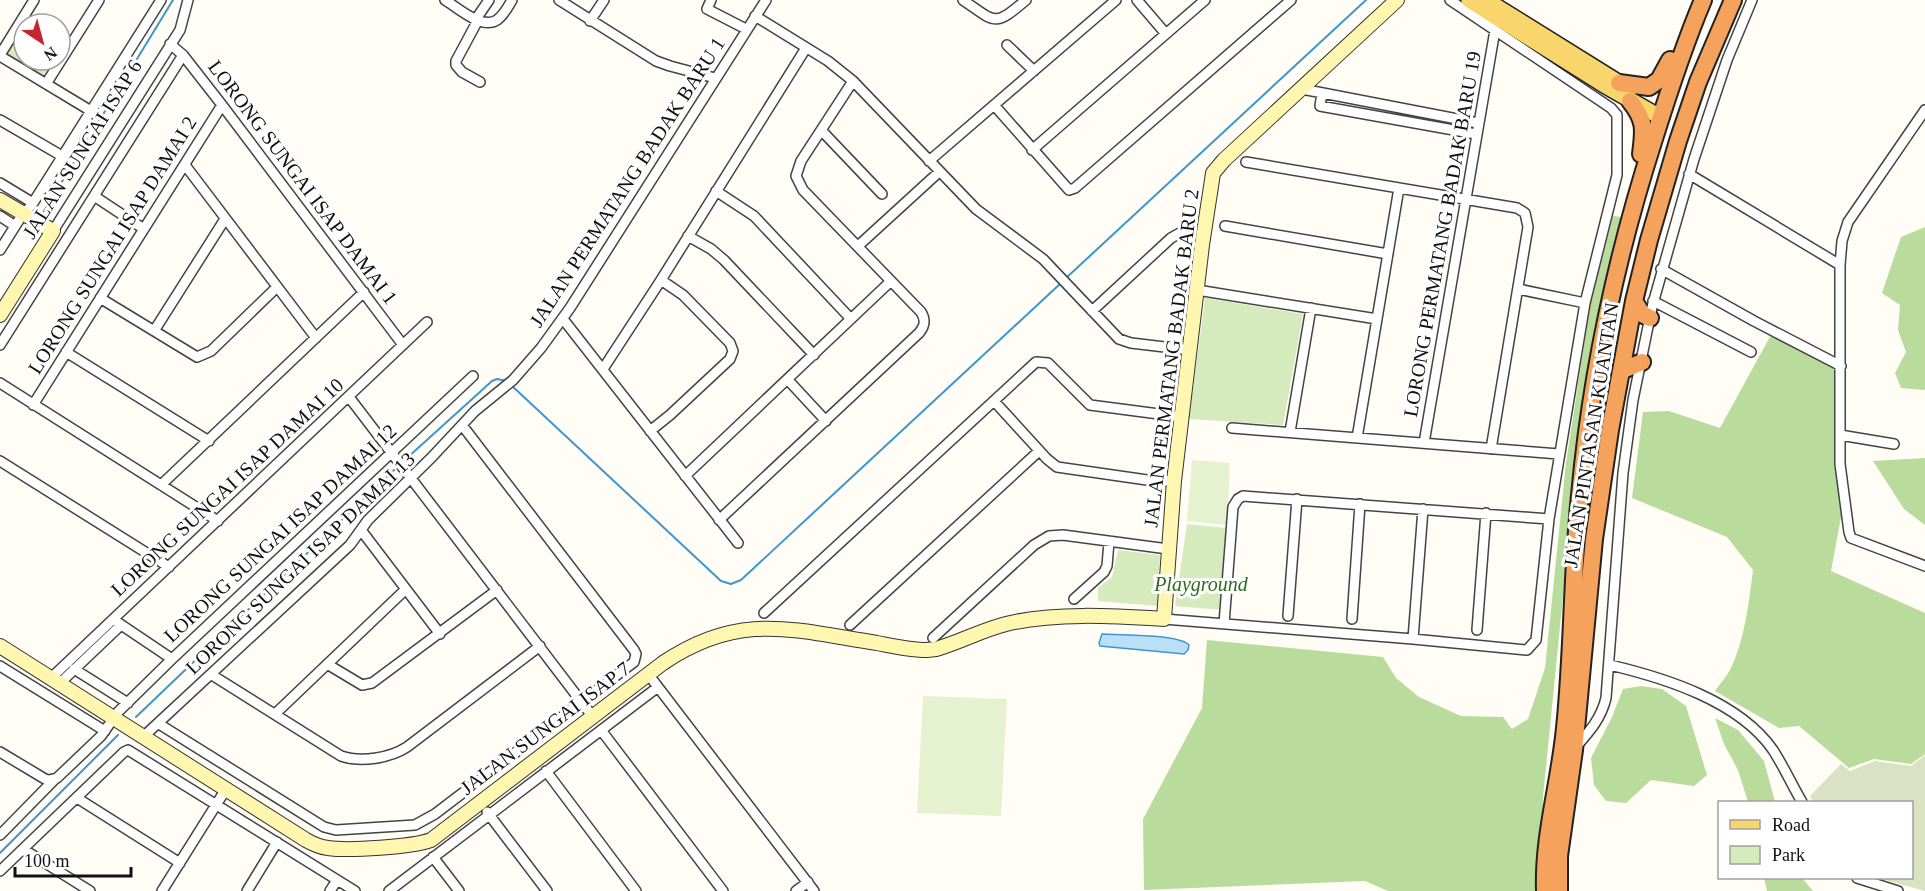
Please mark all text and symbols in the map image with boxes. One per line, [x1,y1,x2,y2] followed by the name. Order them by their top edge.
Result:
[12,12,72,72] north arrow
[525,33,729,331] street label: JALAN PERMATANG BADAK BARU 1
[1399,50,1485,418] street label: LORONG PERMATANG BADAK BARU 19
[17,55,147,243] street label: JALAN SUNGAI ISAP 6
[204,56,402,308] street label: LORONG SUNGAI ISAP DAMAI 1
[23,112,201,378] street label: LORONG SUNGAI ISAP DAMAI 2
[1139,188,1203,528] street label: JALAN PERMATANG BADAK BARU 2
[1559,301,1623,569] street label: JALAN PINTASAN KUANTAN
[106,373,348,601] street label: LORONG SUNGAI ISAP DAMAI 10
[159,419,401,647] street label: LORONG SUNGAI ISAP DAMAI 12
[181,448,419,678] street label: LORONG SUNGAI ISAP DAMAI 13
[1153,573,1249,596] park label: Playground
[456,657,634,799] street label: JALAN SUNGAI ISAP 7
[1718,801,1913,879] legend
[1772,815,1810,835] text: Road
[15,840,130,878] scale bar
[1772,845,1805,865] text: Park
[24,851,70,871] text: 100 m

